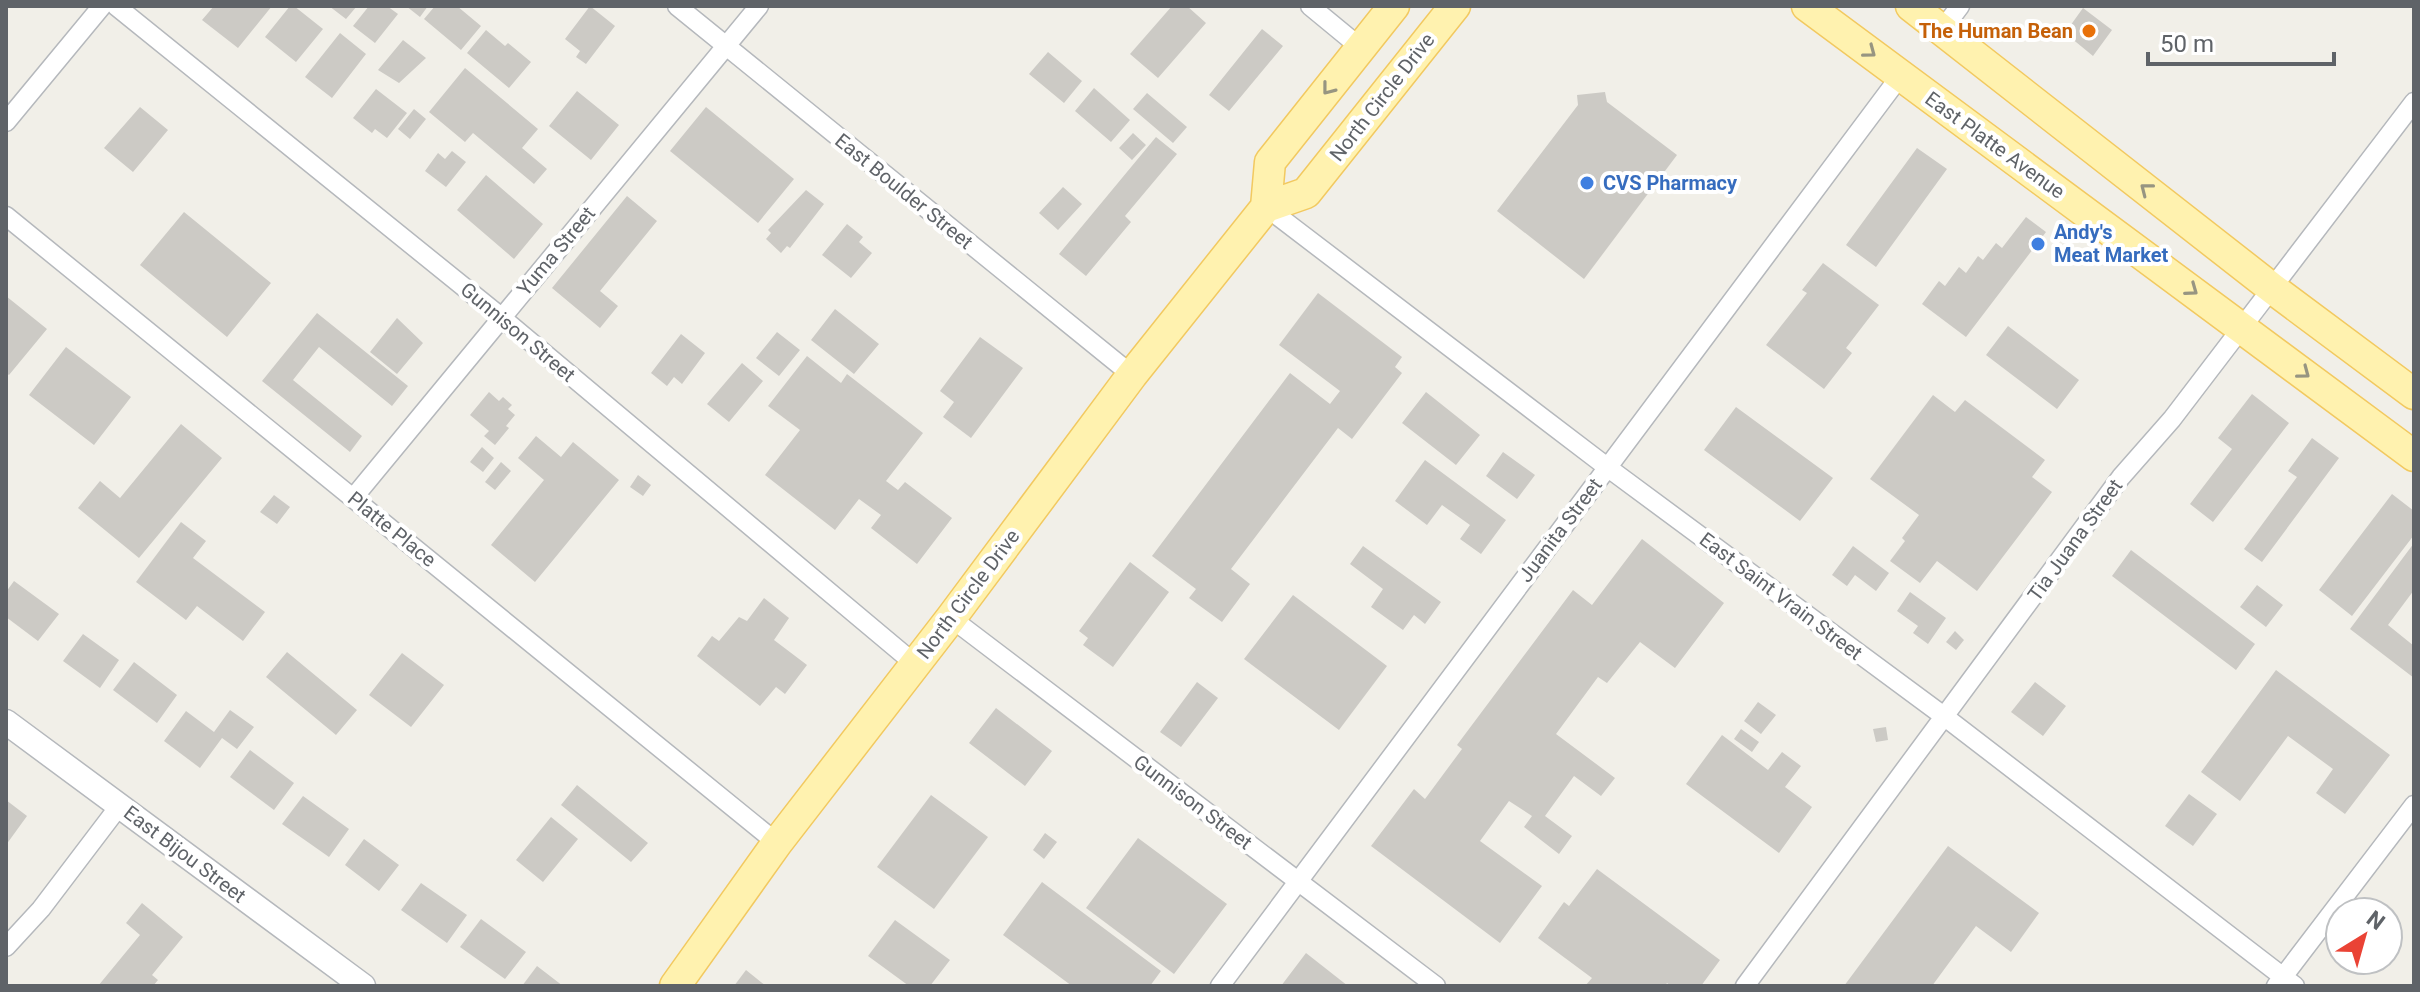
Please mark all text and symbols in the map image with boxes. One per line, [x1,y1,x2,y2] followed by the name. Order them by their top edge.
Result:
[2148,16,2334,66] scale bar
[1919,19,2073,43] place label: The Human Bean
[2080,22,2098,40] marker: The Human Bean
[1325,28,1439,166] street label: North Circle Drive
[2160,30,2214,58] text: 50 m
[1861,43,1875,57] one-way arrow
[1324,80,1338,95] one-way arrow
[1921,86,2069,204] street label: East Platte Avenue
[830,128,978,254] street label: East Boulder Street
[1603,171,1738,195] place label: CVS Pharmacy
[1578,174,1596,192] marker: CVS Pharmacy
[2140,185,2155,199] one-way arrow
[512,202,600,300] street label: Yuma Street
[2054,220,2169,267] place label: Andy's Meat Market
[2029,235,2047,253] marker: Andy's Meat Market
[456,277,580,387] street label: Gunnison Street
[2183,280,2197,294] one-way arrow
[2295,364,2309,378] one-way arrow
[1513,473,1607,587] street label: Juanita Street
[2023,474,2127,606] street label: Tia Juana Street
[343,486,441,572] street label: Platte Place
[912,525,1024,663] street label: North Circle Drive
[1695,527,1867,665] street label: East Saint Vrain Street
[1129,750,1257,854] street label: Gunnison Street
[119,800,251,908] street label: East Bijou Street
[2324,896,2404,976] north arrow
[2362,906,2389,935] text: N

